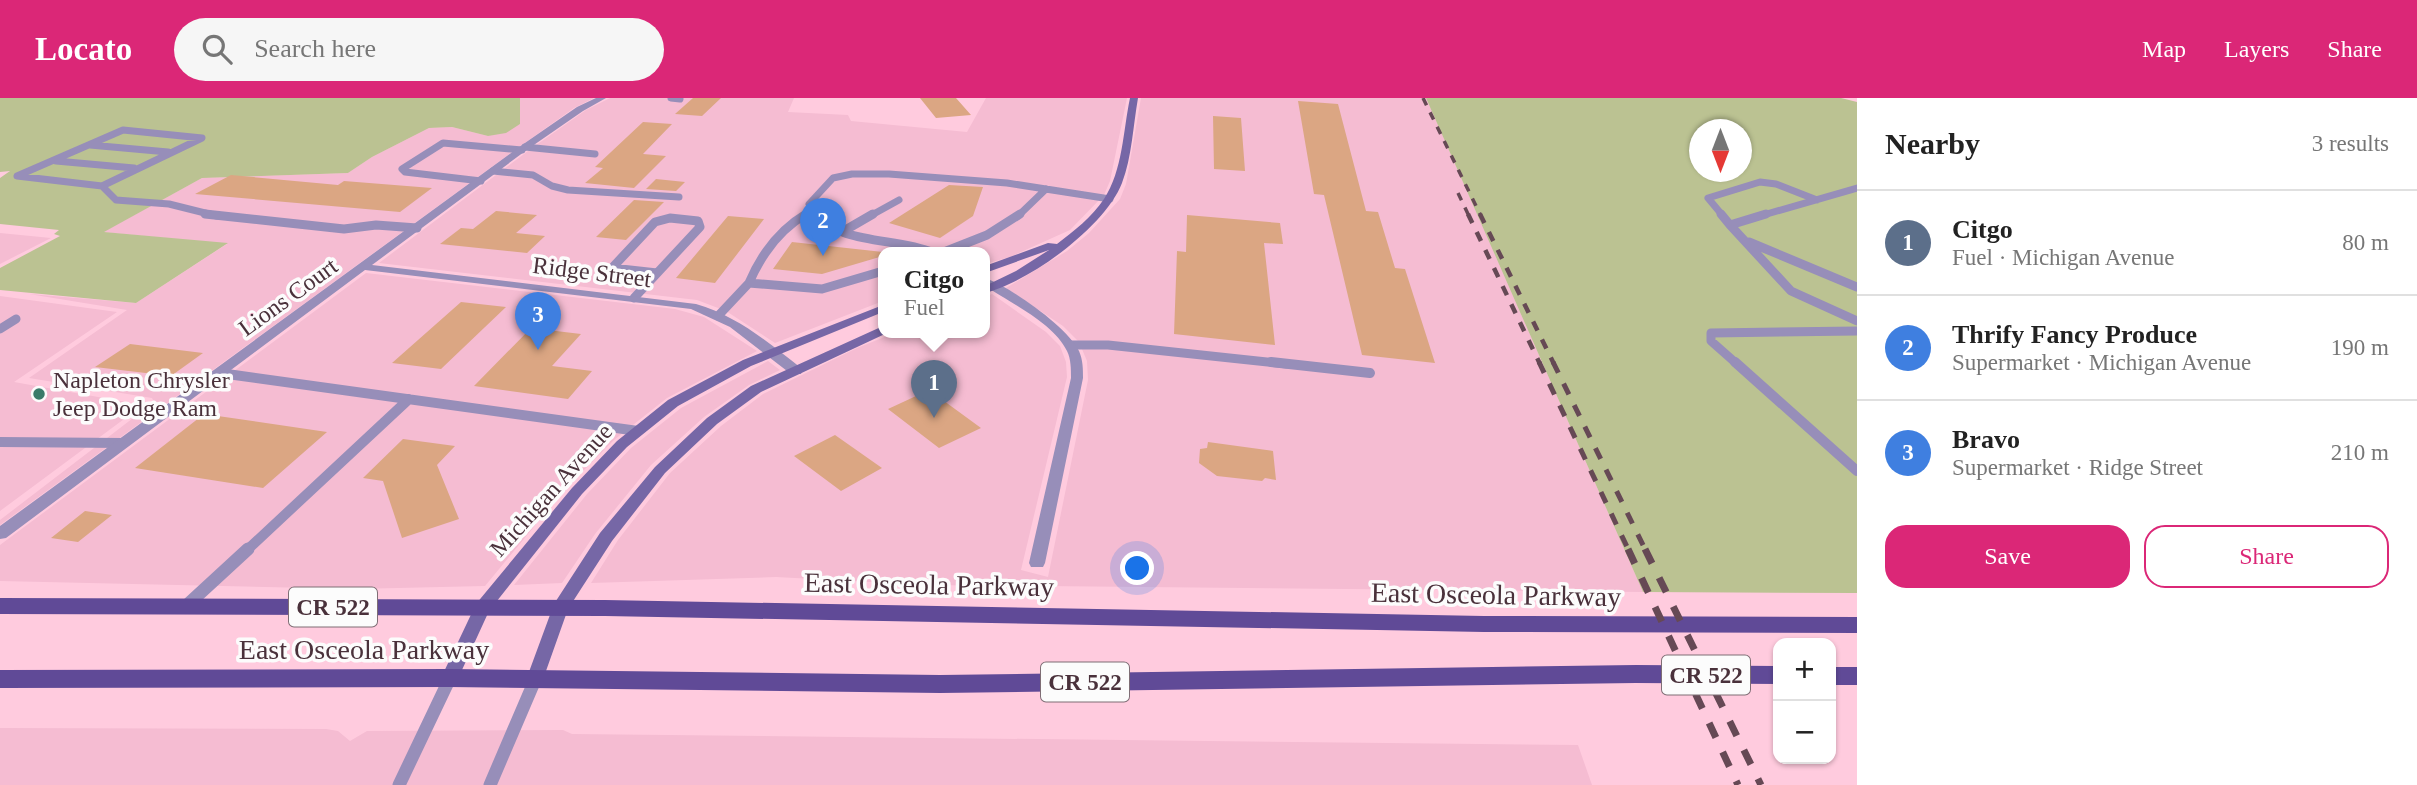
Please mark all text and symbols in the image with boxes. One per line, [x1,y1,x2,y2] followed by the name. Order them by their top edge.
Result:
[174,18,664,81] search box
[198,30,236,68] icon: search
[35,31,132,67] text: Locato
[254,34,376,63] text: Search here
[2142,36,2186,62] text: Map
[2224,36,2289,62] text: Layers
[2327,36,2382,62] text: Share
[1689,119,1752,182] north arrow
[1885,127,1980,160] text: Nearby
[2312,131,2389,156] text: 3 results
[800,198,846,256] pin: 2
[1952,215,2013,244] text: Citgo
[1902,230,1914,255] text: 1
[2342,230,2389,255] text: 80 m
[1952,245,2175,270] text: Fuel · Michigan Avenue
[878,247,990,338] popup
[234,252,343,341] street label: Lions Court
[531,252,653,292] street label: Ridge Street
[904,265,964,294] text: Citgo
[515,292,561,350] pin: 3
[904,295,945,320] text: Fuel
[1952,320,2197,349] text: Thrify Fancy Produce
[1902,335,1914,360] text: 2
[2331,335,2389,360] text: 190 m
[1952,350,2251,375] text: Supermarket · Michigan Avenue
[911,360,957,418] pin: 1
[53,367,230,421] place label: Napleton Chrysler Jeep Dodge Ram
[31,386,47,402] marker: Napleton Chrysler Jeep Dodge Ram
[485,418,617,562] street label: Michigan Avenue
[1952,425,2020,454] text: Bravo
[1902,440,1914,465] text: 3
[2331,440,2389,465] text: 210 m
[1952,455,2203,480] text: Supermarket · Ridge Street
[1885,525,2130,588] button: Save
[2144,525,2389,588] button: Share
[1120,551,1154,585] your location
[804,567,1054,602] street label: East Osceola Parkway
[1371,577,1621,612] street label: East Osceola Parkway
[289,587,377,626] road number: CR 522
[239,634,489,665] street label: East Osceola Parkway
[1773,638,1836,764] map controls
[1773,638,1836,701] button: +
[1662,656,1750,694] road number: CR 522
[1041,662,1129,702] road number: CR 522
[1773,701,1836,764] button: −

